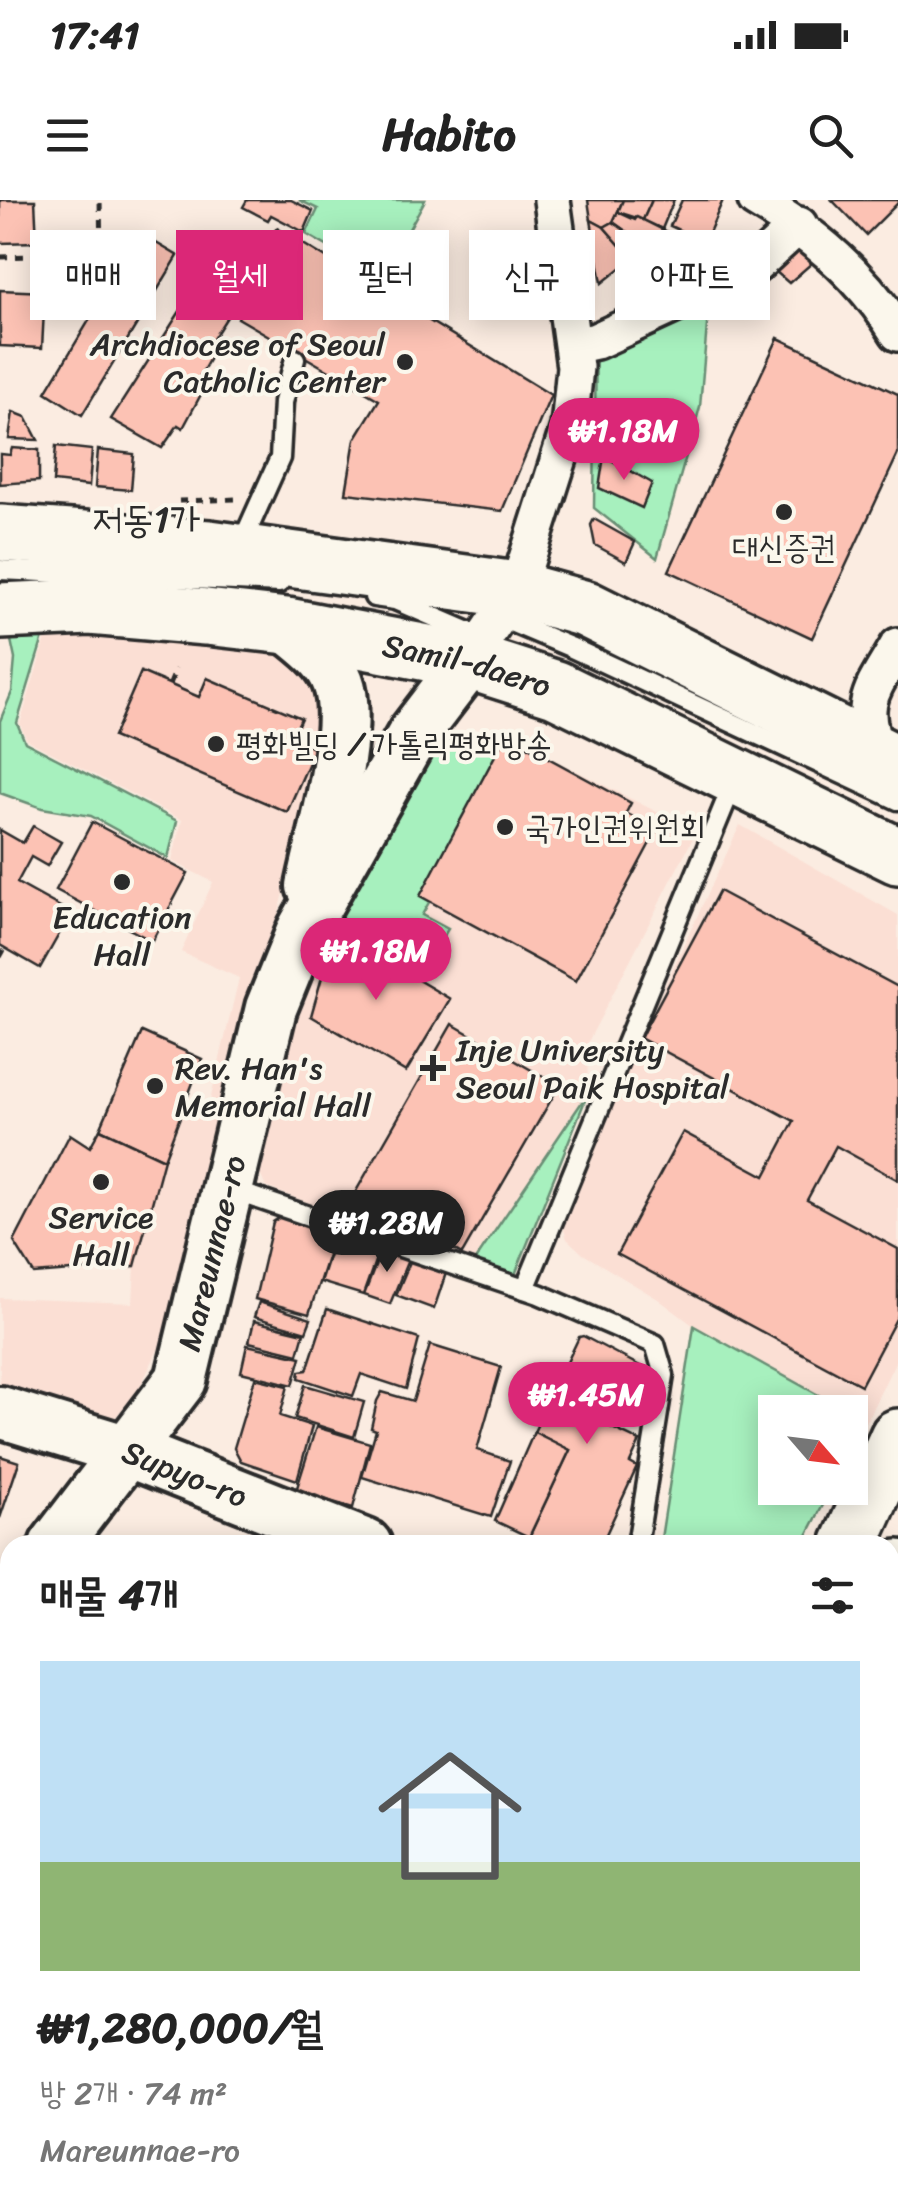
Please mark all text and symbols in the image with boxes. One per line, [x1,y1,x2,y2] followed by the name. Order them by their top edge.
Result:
[50,2,140,69] text: 17:41
[382,95,516,175] text: Habito
[40,108,95,163] icon: menu
[803,108,858,163] icon: search
[30,230,156,320] chip: 매매
[176,230,303,320] chip: 월세
[323,230,449,320] chip: 필터
[469,230,595,320] chip: 신규
[615,230,770,320] chip: 아파트
[89,316,387,410] place label: Archdiocese of Seoul Catholic Center
[394,351,416,373] marker: Archdiocese of Seoul Catholic Center
[543,398,705,483] pin: ₩1.18M
[570,402,678,459] text: ₩1.18M
[92,486,200,553] district label: 저동1가
[773,501,795,523] marker: 대신증권
[733,519,836,576] place label: 대신증권
[378,617,558,715] street label: Samil-daero
[236,716,552,773] place label: 평화빌딩 / 가톨릭평화방송
[205,733,227,755] marker: 평화빌딩 / 가톨릭평화방송
[525,799,705,856] place label: 국가인권위원회
[494,816,516,838] marker: 국가인권위원회
[111,871,133,893] marker: Education Hall
[52,889,192,983] place label: Education Hall
[295,918,457,1003] pin: ₩1.18M
[322,922,430,979] text: ₩1.18M
[455,1022,730,1116] place label: Inje University Seoul Paik Hospital
[175,1040,372,1134] place label: Rev. Han's Memorial Hall
[420,1055,446,1081] marker: Inje University Seoul Paik Hospital
[144,1075,166,1097] marker: Rev. Han's Memorial Hall
[161,1149,263,1357] street label: Mareunnae-ro
[90,1171,112,1193] marker: Service Hall
[49,1189,153,1283] place label: Service Hall
[306,1190,468,1275] pin: ₩1.28M
[331,1194,443,1251] text: ₩1.28M
[506,1362,668,1447] pin: ₩1.45M
[530,1366,644,1423] text: ₩1.45M
[758,1395,868,1505] north arrow
[758,1395,868,1505] map controls
[113,1424,256,1525] street label: Supyo-ro
[40,1558,179,1632] text: 매물 4개
[805,1568,860,1623] icon: filters
[360,1726,540,1906] icon: home
[40,1991,323,2065] text: ₩1,280,000/월
[40,2065,227,2122] text: 방 2개 · 74 m²
[40,2122,240,2179] text: Mareunnae-ro

